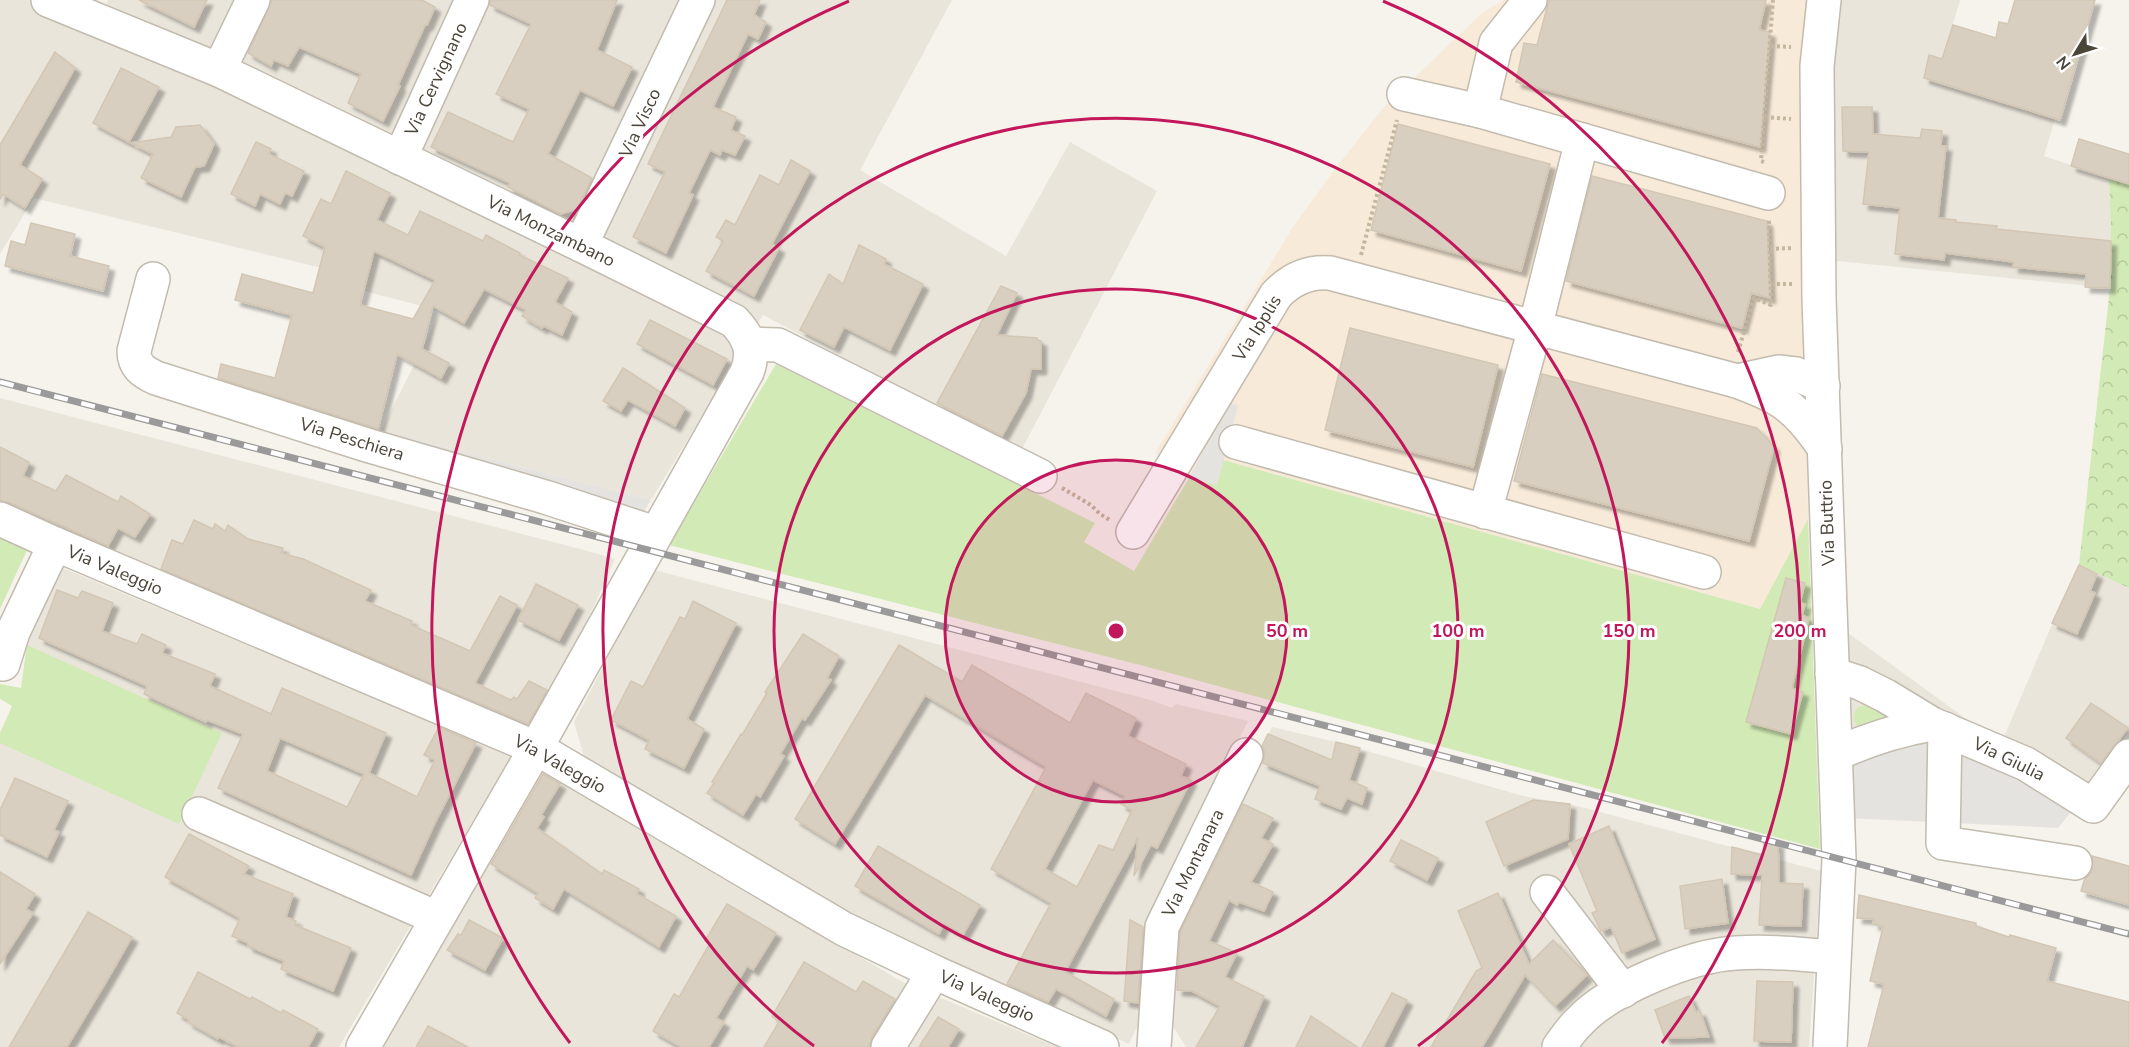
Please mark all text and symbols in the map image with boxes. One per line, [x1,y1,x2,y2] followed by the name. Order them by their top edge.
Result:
[399,18,473,141] street label: Via Cervignano
[2045,24,2105,84] north arrow
[2052,51,2076,74] text: N
[613,84,667,163] street label: Via Visco
[482,189,619,272] street label: Via Monzambano
[1227,290,1287,367] street label: Via Ipplis
[296,411,407,466] street label: Via Peschiera
[1814,480,1841,567] street label: Via Buttrio
[63,539,167,601] street label: Via Valeggio
[1266,619,1308,643] text: 50 m
[1431,619,1485,643] text: 100 m
[1602,619,1656,643] text: 150 m
[1773,619,1827,643] text: 200 m
[1106,621,1126,641] centre of rings
[509,728,610,799] street label: Via Valeggio
[1968,731,2049,787] street label: Via Giulia
[1156,805,1230,922] street label: Via Montanara
[935,964,1038,1028] street label: Via Valeggio

